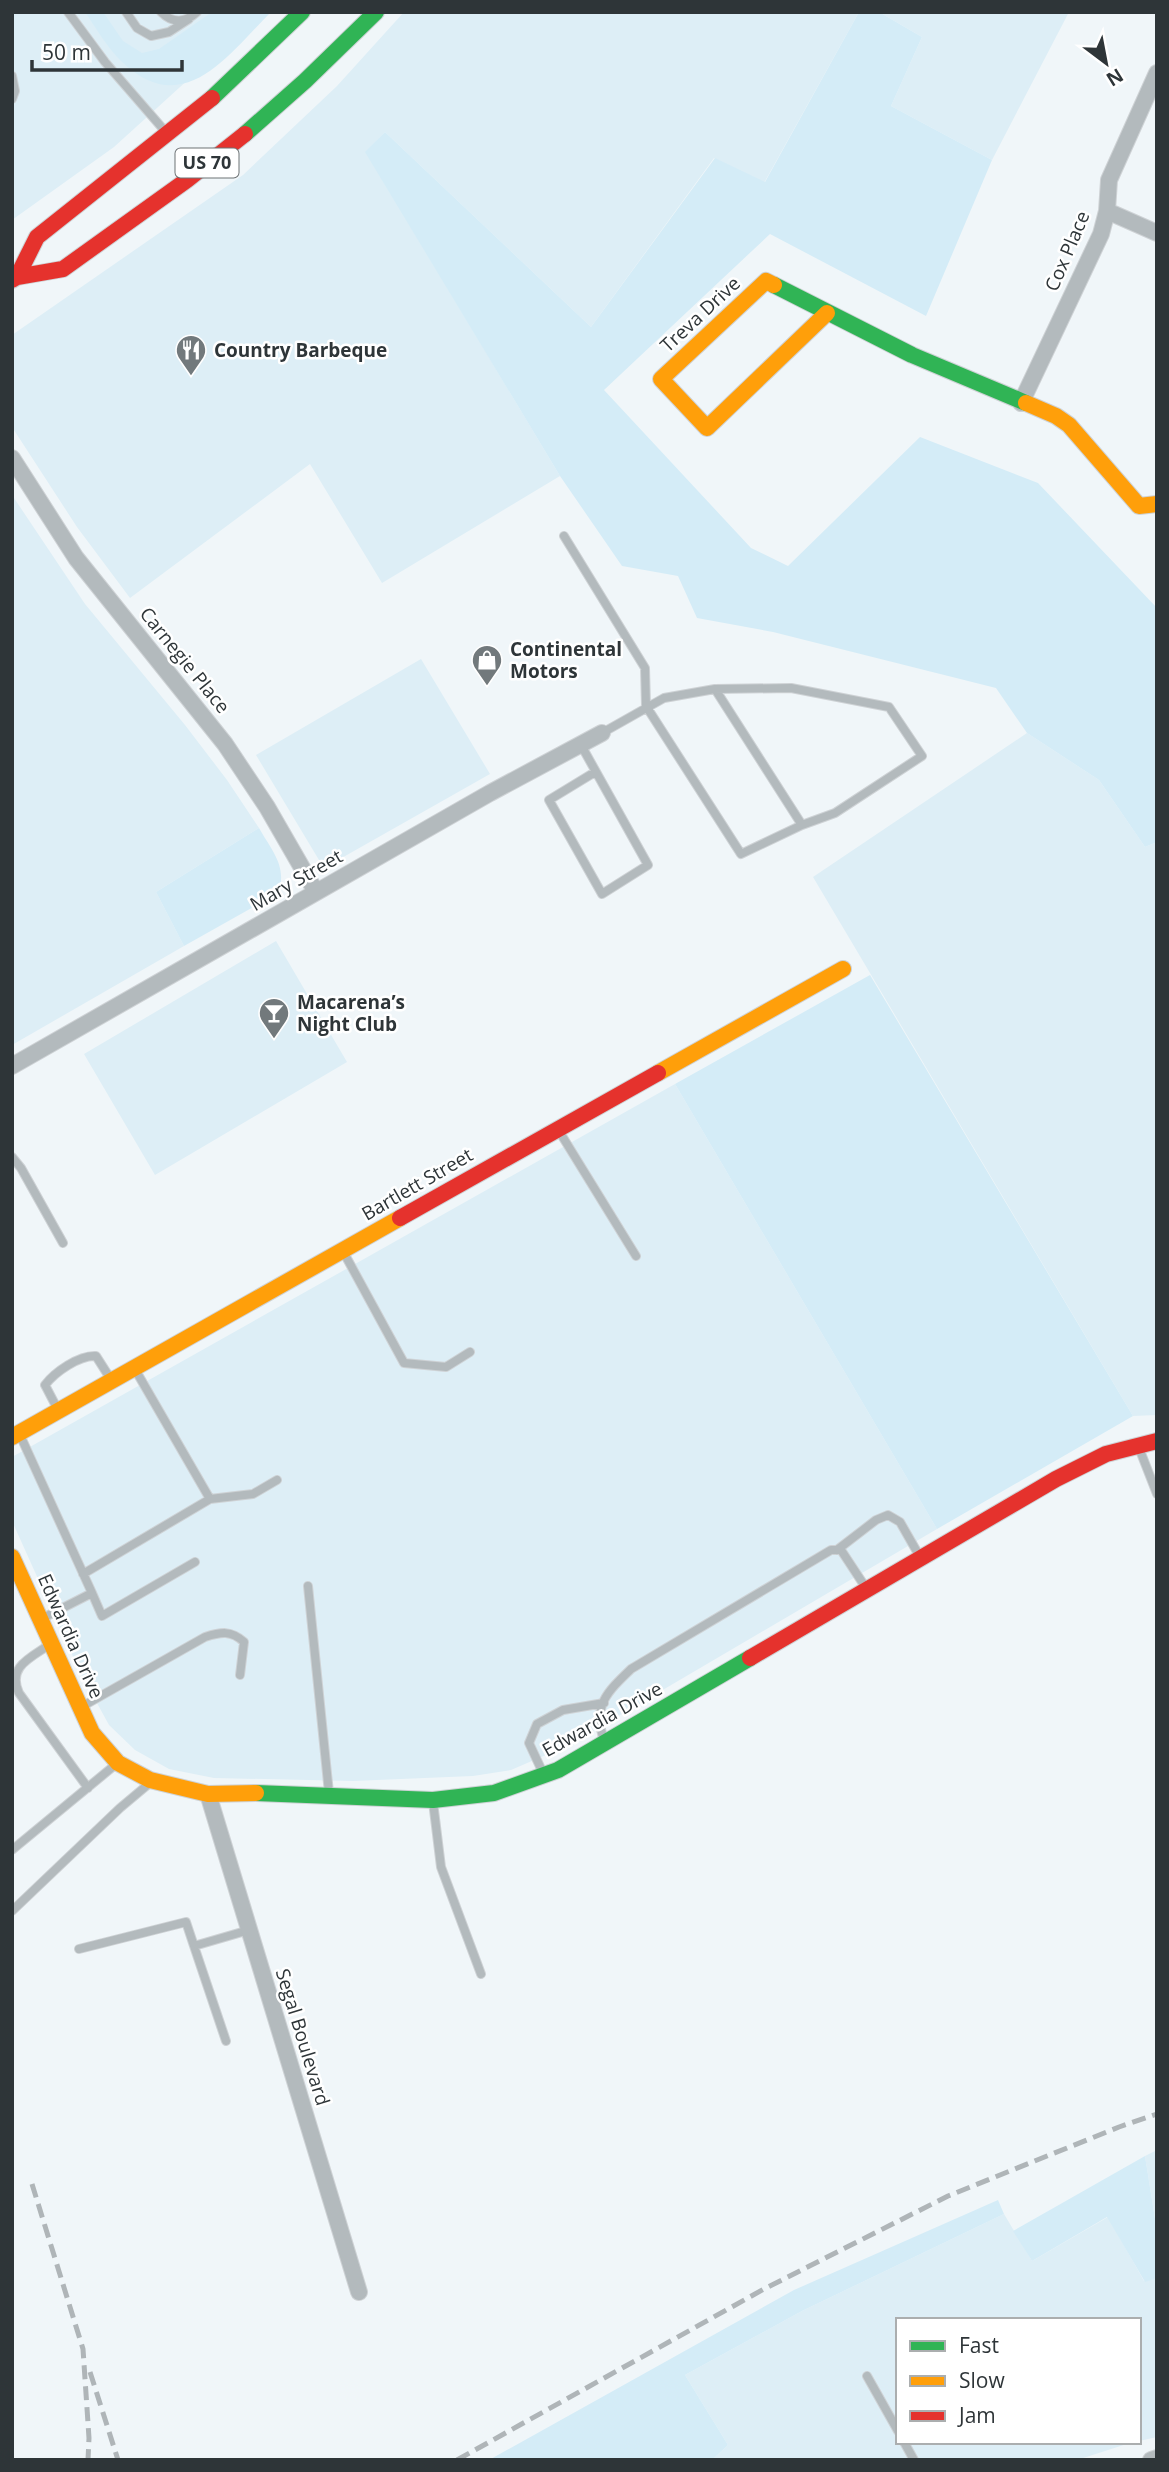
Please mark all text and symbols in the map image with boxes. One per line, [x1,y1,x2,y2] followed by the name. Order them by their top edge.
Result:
[32,28,182,72] scale bar
[1071,28,1141,98] north arrow
[42,38,91,66] text: 50 m
[1102,62,1128,93] text: N
[176,148,238,178] road number: US 70
[1038,207,1096,295] street label: Cox Place
[654,270,746,358] street label: Treva Drive
[174,333,208,377] restaurant icon: Country Barbeque
[214,337,387,363] place label: Country Barbeque
[134,601,236,719] street label: Carnegie Place
[510,636,622,684] place label: Continental Motors
[470,643,504,687] shop icon: Continental Motors
[245,843,347,917] street label: Mary Street
[297,989,405,1037] place label: Macarena’s Night Club
[257,996,291,1040] bar icon: Macarena’s Night Club
[357,1142,478,1226] street label: Bartlett Street
[32,1570,110,1702] street label: Edwardia Drive
[537,1675,667,1763] street label: Edwardia Drive
[270,1965,336,2109] street label: Segal Boulevard
[896,2318,1141,2444] legend
[959,2331,999,2359] text: Fast
[959,2366,1005,2394] text: Slow
[957,2401,996,2429] text: Jam

